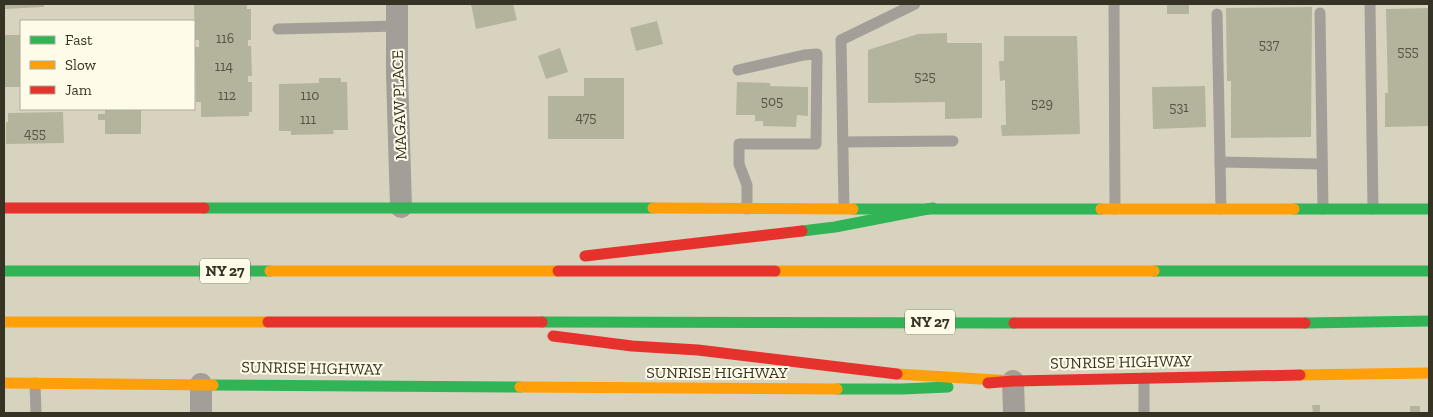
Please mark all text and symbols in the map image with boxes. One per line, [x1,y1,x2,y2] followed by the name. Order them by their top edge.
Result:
[20,20,195,110] legend
[216,30,234,47] house number: 116
[65,31,93,49] text: Fast
[1259,36,1280,53] house number: 537
[1397,43,1419,60] house number: 555
[388,50,410,160] street label: MAGAW PLACE
[65,56,97,74] text: Slow
[215,58,234,75] house number: 114
[914,68,936,85] house number: 525
[65,81,92,99] text: Jam
[218,87,236,104] house number: 112
[301,87,319,104] house number: 110
[761,93,783,110] house number: 505
[1031,95,1053,112] house number: 529
[1169,99,1189,116] house number: 531
[575,109,597,126] house number: 475
[300,111,317,128] house number: 111
[24,125,46,142] house number: 455
[200,258,250,284] road number: NY 27
[905,310,955,334] road number: NY 27
[1050,351,1192,373] street label: SUNRISE HIGHWAY
[241,357,383,379] street label: SUNRISE HIGHWAY
[646,363,788,382] street label: SUNRISE HIGHWAY

